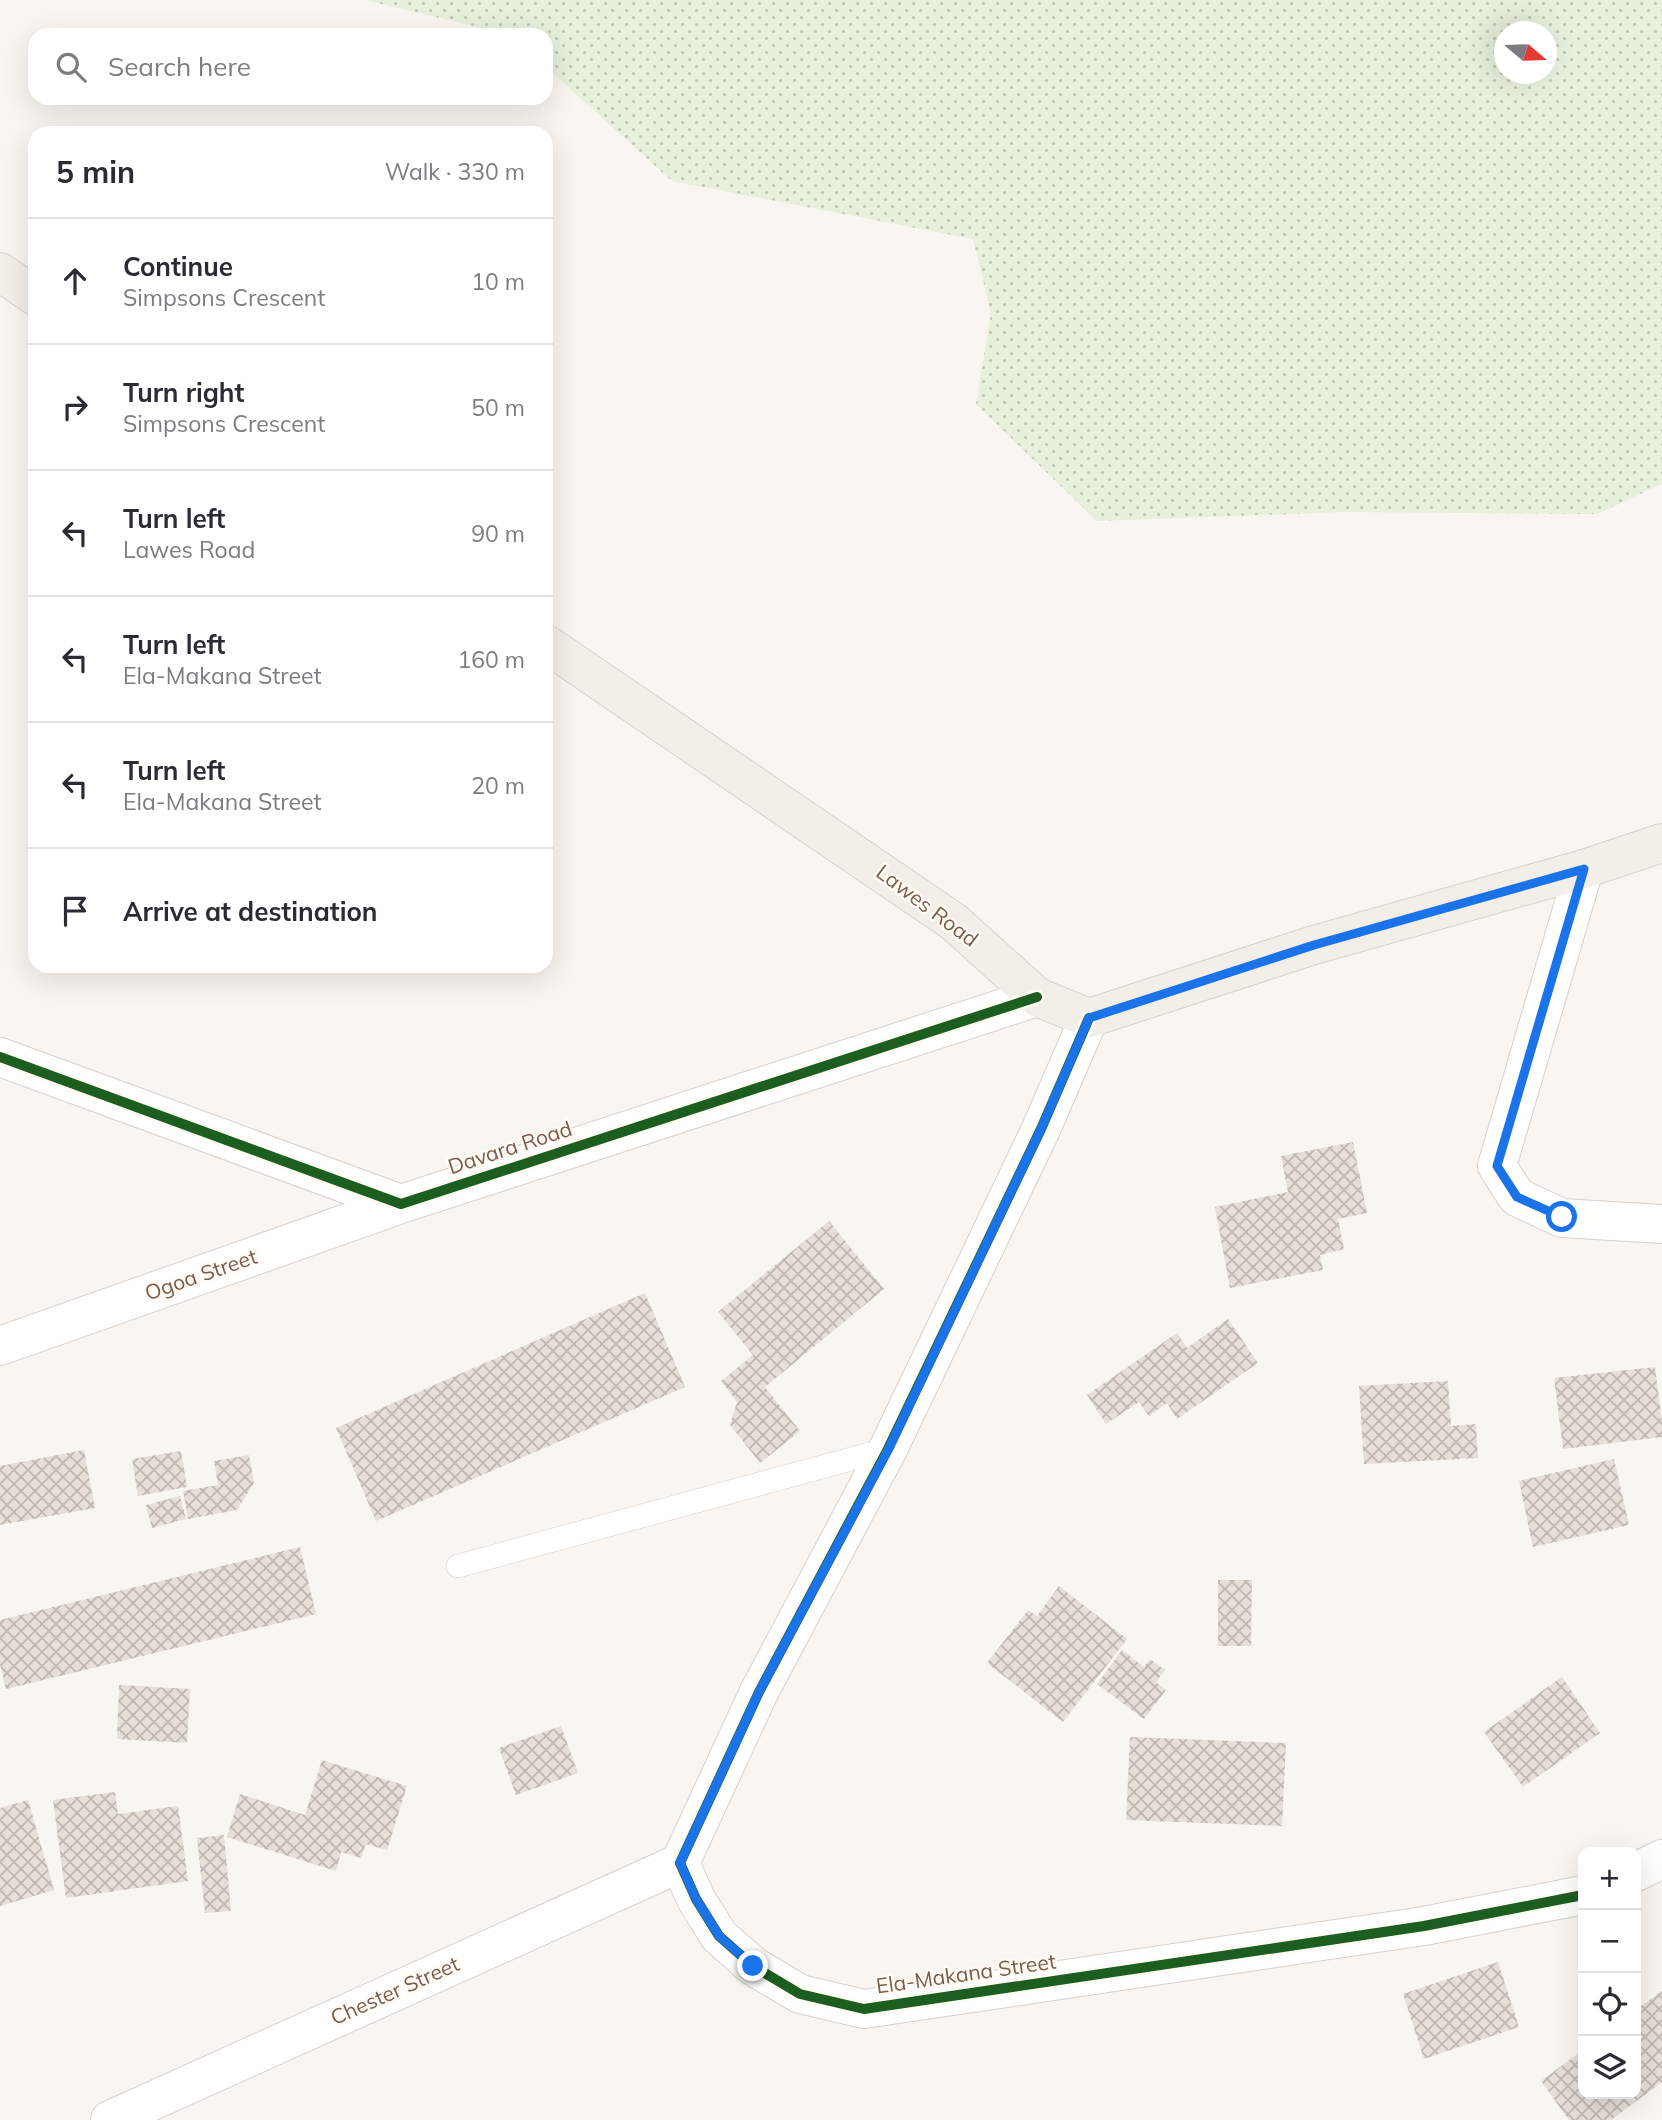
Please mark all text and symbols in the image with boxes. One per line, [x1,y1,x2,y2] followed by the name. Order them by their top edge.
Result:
[1494,21,1557,84] north arrow
[28,28,553,105] search box
[52,48,90,86] icon: search
[108,50,251,83] text: Search here
[56,153,135,191] text: 5 min
[385,157,525,186] text: Walk · 330 m
[123,250,233,283] text: Continue
[56,262,94,300] icon: ahead
[471,267,525,296] text: 10 m
[123,283,325,312] text: Simpsons Crescent
[123,376,244,409] text: Turn right
[56,388,94,426] icon: right
[471,393,525,422] text: 50 m
[123,409,325,438] text: Simpsons Crescent
[123,502,225,535] text: Turn left
[56,514,94,552] icon: left
[471,519,525,548] text: 90 m
[123,535,255,564] text: Lawes Road
[123,628,225,661] text: Turn left
[56,640,94,678] icon: left
[457,645,525,674] text: 160 m
[123,661,322,690] text: Ela-Makana Street
[123,754,225,787] text: Turn left
[56,766,94,804] icon: left
[471,771,525,800] text: 20 m
[123,787,322,816] text: Ela-Makana Street
[872,858,984,952] street label: Lawes Road
[56,892,94,930] icon: arrive
[123,895,378,928] text: Arrive at destination
[444,1115,575,1179] street label: Davara Road
[1546,1201,1577,1232] route start
[141,1243,260,1305] street label: Ogoa Street
[1578,1847,1641,2099] map controls
[1578,1847,1641,1910] button: +
[1578,1910,1641,1973] button: −
[874,1948,1057,1999] street label: Ela-Makana Street
[326,1950,463,2030] street label: Chester Street
[737,1950,768,1981] route end
[1578,1973,1641,2036] button: locate
[1578,2036,1641,2099] button: layers

